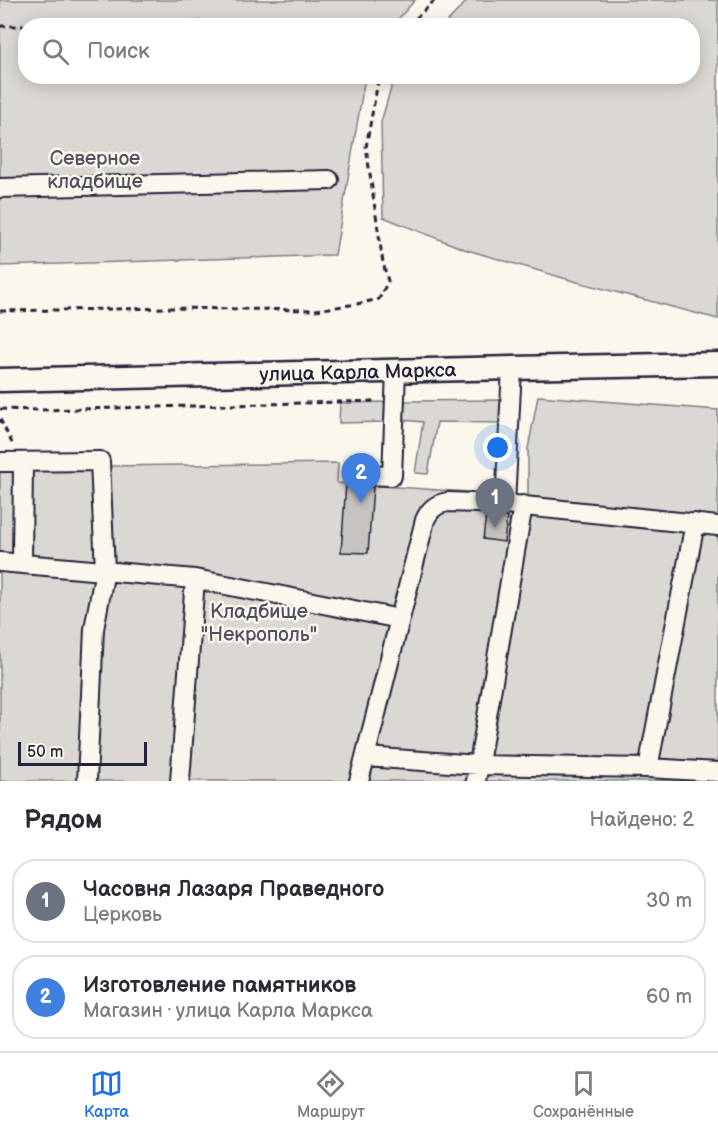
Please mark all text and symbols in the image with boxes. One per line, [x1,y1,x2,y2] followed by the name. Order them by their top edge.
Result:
[18,18,700,84] search box
[39,35,72,68] icon: search
[87,38,150,65] text: Поиск
[47,147,143,194] park label: Северное кладбище
[259,358,457,387] street label: улица Карла Маркса
[483,433,512,462] your location
[342,454,380,503] pin: 2
[476,478,514,528] pin: 1
[201,600,317,647] park label: Кладбище "Некрополь"
[18,739,147,766] scale bar
[27,743,63,762] text: 50 m
[24,805,102,836] text: Рядом
[590,808,694,832] text: Найдено: 2
[83,876,384,903] text: Часовня Лазаря Праведного
[41,889,50,913] text: 1
[646,889,692,913] text: 30 m
[83,903,162,927] text: Церковь
[83,972,356,999] text: Изготовление памятников
[40,985,51,1009] text: 2
[646,985,692,1009] text: 60 m
[83,999,373,1023] text: Магазин · улица Карла Маркса
[84,1067,129,1122] tab: Карта
[297,1067,365,1122] tab: Маршрут
[533,1067,634,1122] tab: Сохранённые

